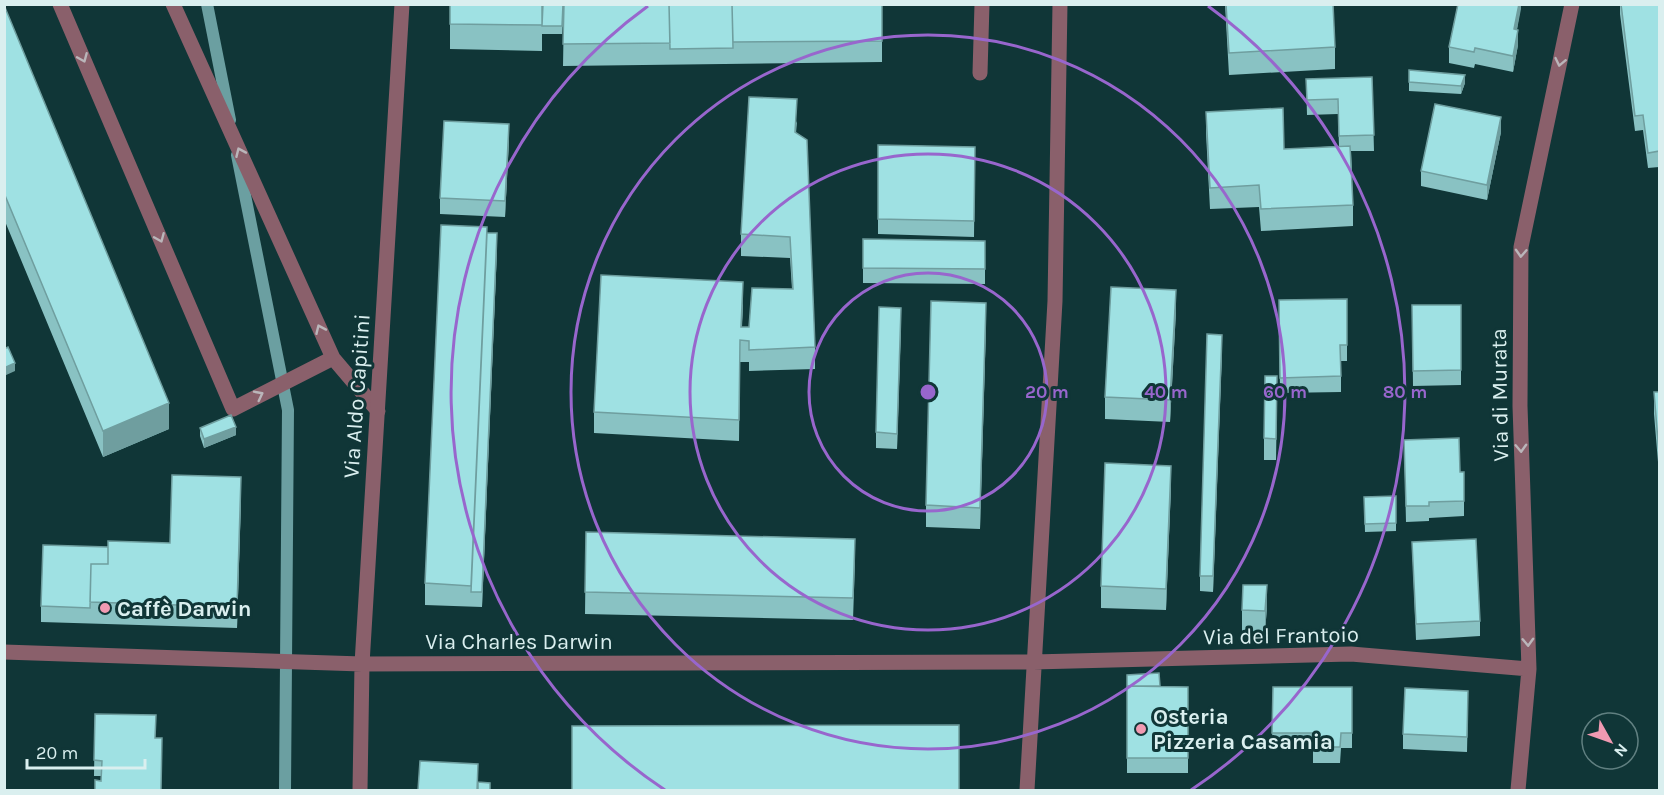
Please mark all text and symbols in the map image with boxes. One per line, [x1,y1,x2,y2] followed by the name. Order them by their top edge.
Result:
[76,52,88,63] one-way arrow
[1554,56,1567,66] one-way arrow
[235,147,247,158] one-way arrow
[153,231,165,242] one-way arrow
[1515,248,1527,257] one-way arrow
[338,313,376,479] street label: Via Aldo Capitini
[316,325,328,336] one-way arrow
[1486,328,1514,462] street label: Via di Murata
[1025,381,1069,403] text: 20 m
[1144,381,1188,403] text: 40 m
[1263,381,1307,403] text: 60 m
[1383,381,1427,403] text: 80 m
[918,382,938,402] centre of rings
[253,391,264,402] one-way arrow
[1515,443,1528,452] one-way arrow
[117,596,251,622] place label: Caffè Darwin
[98,601,112,615] marker: Caffè Darwin
[1203,622,1359,650] street label: Via del Frantoio
[425,629,613,655] street label: Via Charles Darwin
[1522,638,1534,647] one-way arrow
[1153,704,1333,755] place label: Osteria Pizzeria Casamia
[1580,711,1640,771] north arrow
[1134,722,1148,736] marker: Osteria Pizzeria Casamia
[27,732,146,770] scale bar
[1610,740,1632,761] text: N
[36,742,78,764] text: 20 m

